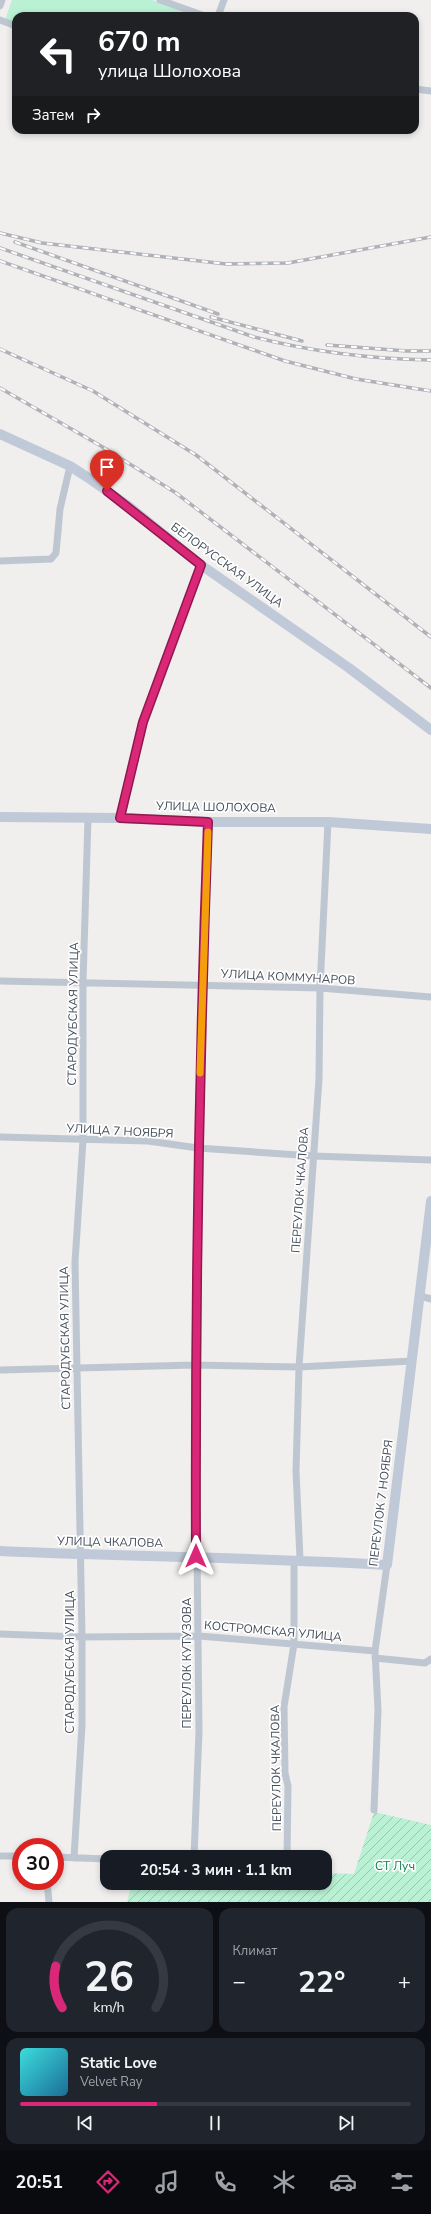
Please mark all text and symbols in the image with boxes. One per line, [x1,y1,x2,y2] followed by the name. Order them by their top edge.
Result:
[98,23,181,61] text: 670 m
[32,28,84,80] icon: left
[98,59,241,83] text: улица Шолохова
[82,104,104,126] icon: right
[32,105,74,125] text: Затем
[90,450,124,491] pin
[96,456,118,478] icon: arrive
[168,519,287,611] street label: БЕЛОРУССКАЯ УЛИЦА
[155,798,276,816] street label: УЛИЦА ШОЛОХОВА
[64,942,82,1086] street label: СТАРОДУБСКАЯ УЛИЦА
[219,965,356,989] street label: УЛИЦА КОММУНАРОВ
[65,1120,174,1142] street label: УЛИЦА 7 НОЯБРЯ
[288,1126,312,1254] street label: ПЕРЕУЛОК ЧКАЛОВА
[56,1266,74,1410] street label: СТАРОДУБСКАЯ УЛИЦА
[365,1439,397,1567] street label: ПЕРЕУЛОК 7 НОЯБРЯ
[56,1533,163,1551] street label: УЛИЦА ЧКАЛОВА
[175,1535,217,1577] position arrow
[62,1590,78,1734] street label: СТАРОДУБСКАЯ УЛИЦА
[179,1597,195,1729] street label: ПЕРЕУЛОК КУТУЗОВА
[204,1617,343,1645] street label: КОСТРОМСКАЯ УЛИЦА
[267,1704,285,1831] street label: ПЕРЕУЛОК ЧКАЛОВА
[12,1838,64,1890] speed limit sign: 30
[375,1858,415,1874] park label: СТ Луч
[140,1860,292,1880] text: 20:54 · 3 мин · 1.1 km
[233,1942,277,1960] text: Климат
[84,1949,134,2006] text: 26
[298,1962,345,2003] text: 22°
[233,1967,246,1997] text: −
[398,1967,411,1997] text: +
[94,1998,125,2017] text: km/h
[80,2053,157,2073] text: Static Love
[80,2073,142,2091] text: Velvet Ray
[74,2112,96,2134] icon: previous
[204,2112,226,2134] icon: pause
[335,2112,357,2134] icon: next
[94,2168,122,2196] icon: directions
[153,2168,181,2196] icon: music
[211,2168,239,2196] icon: phone
[270,2168,298,2196] icon: climate
[329,2168,357,2196] icon: car
[388,2168,416,2196] icon: filters
[15,2170,63,2194] text: 20:51

